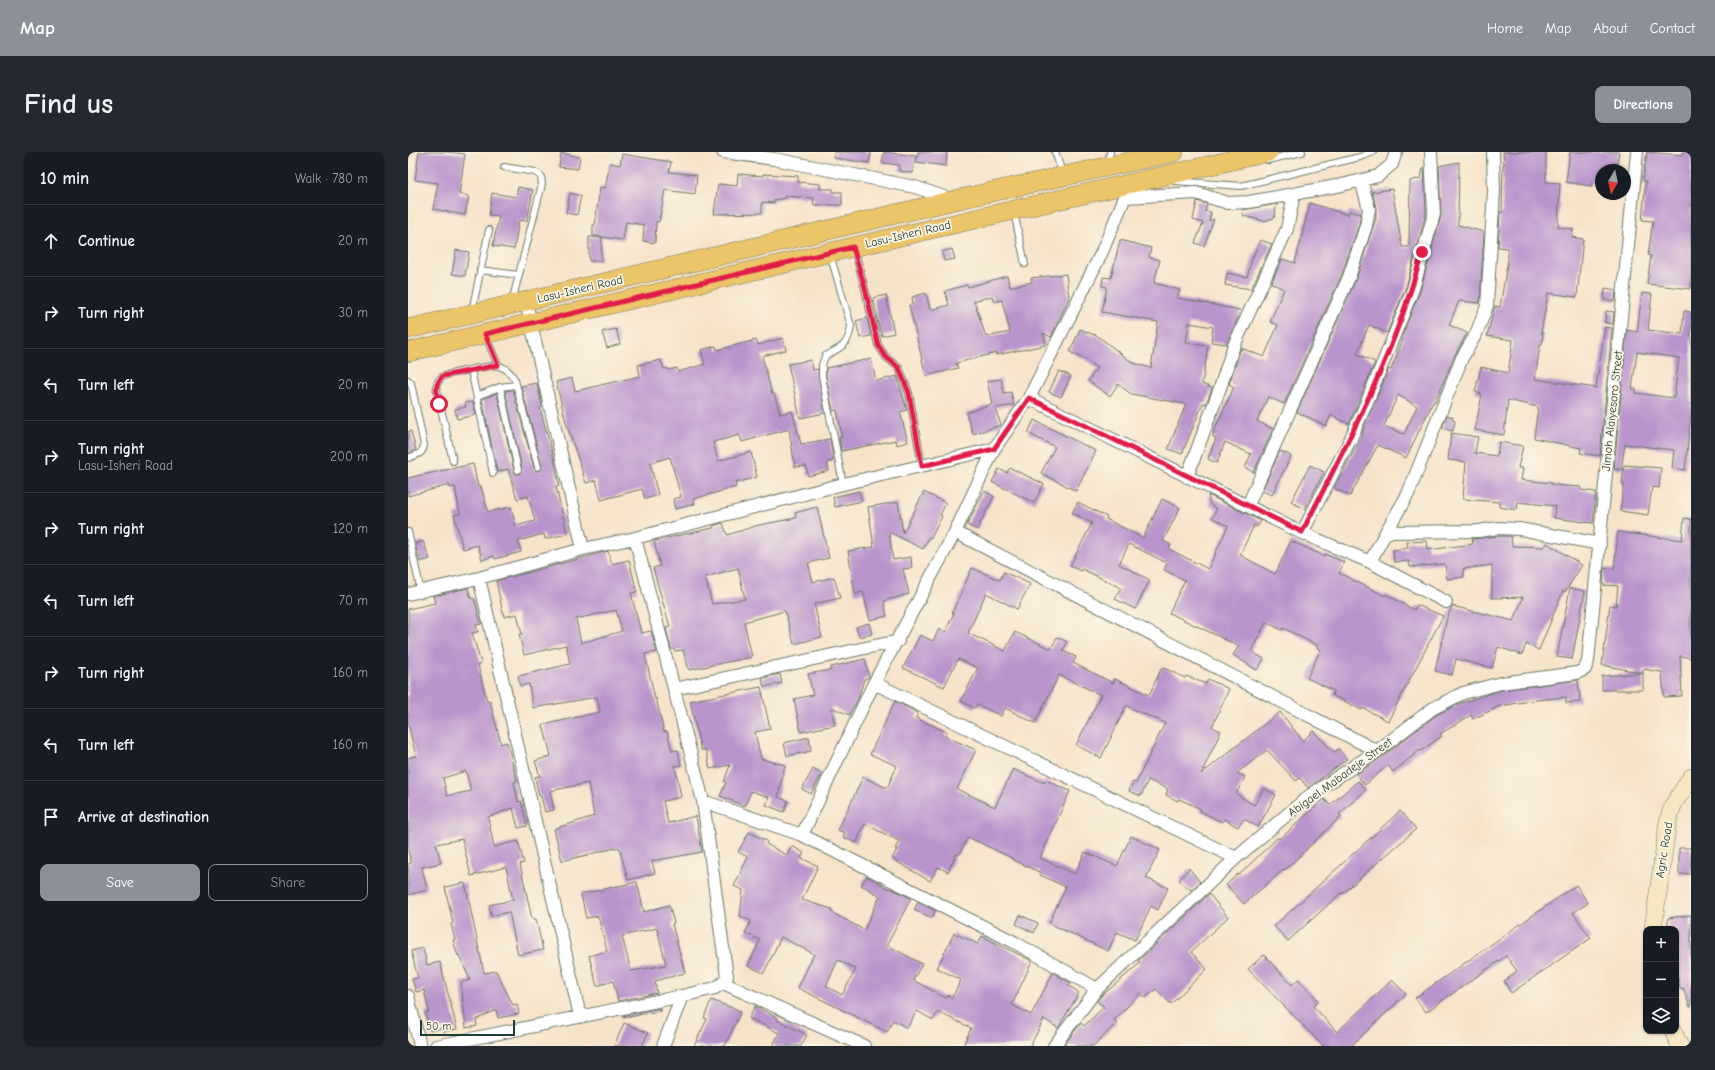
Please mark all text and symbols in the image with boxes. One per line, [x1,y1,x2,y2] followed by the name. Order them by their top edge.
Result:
[20,17,55,39] text: Map
[1487,20,1523,37] text: Home
[1545,20,1571,37] text: Map
[1593,20,1628,37] text: About
[1650,20,1695,37] text: Contact
[1595,86,1691,123] button: Directions
[24,88,113,120] text: Find us
[1595,164,1631,200] north arrow
[40,169,89,188] text: 10 min
[295,171,368,186] text: Walk · 780 m
[864,217,952,251] street label: Lasu-Isheri Road
[40,230,62,252] icon: ahead
[78,232,135,250] text: Continue
[338,233,368,248] text: 20 m
[1413,243,1431,261] route end
[536,272,624,306] street label: Lasu-Isheri Road
[40,302,62,324] icon: right
[78,304,144,322] text: Turn right
[338,305,368,320] text: 30 m
[1599,350,1625,472] street label: Jimoh Alaiyesoro Street
[40,374,62,396] icon: left
[78,376,134,394] text: Turn left
[338,377,368,392] text: 20 m
[430,395,448,413] route start
[78,440,144,458] text: Turn right
[40,446,62,468] icon: right
[330,449,368,464] text: 200 m
[78,458,173,473] text: Lasu-Isheri Road
[40,518,62,540] icon: right
[78,520,144,538] text: Turn right
[333,521,368,536] text: 120 m
[40,590,62,612] icon: left
[78,592,134,610] text: Turn left
[339,593,368,608] text: 70 m
[40,662,62,684] icon: right
[78,664,144,682] text: Turn right
[333,665,368,680] text: 160 m
[40,734,62,756] icon: left
[1285,734,1395,820] street label: Abigael Mabadeje Street
[78,736,134,754] text: Turn left
[333,737,368,752] text: 160 m
[40,806,62,828] icon: arrive
[78,808,209,826] text: Arrive at destination
[1653,821,1675,879] street label: Agric Road
[40,864,200,901] button: Save
[208,864,368,901] button: Share
[1643,926,1679,1034] map controls
[1643,926,1679,962] button: +
[1643,962,1679,998] button: −
[1643,998,1679,1034] button: layers
[420,1018,515,1037] scale bar
[426,1020,451,1033] text: 50 m

